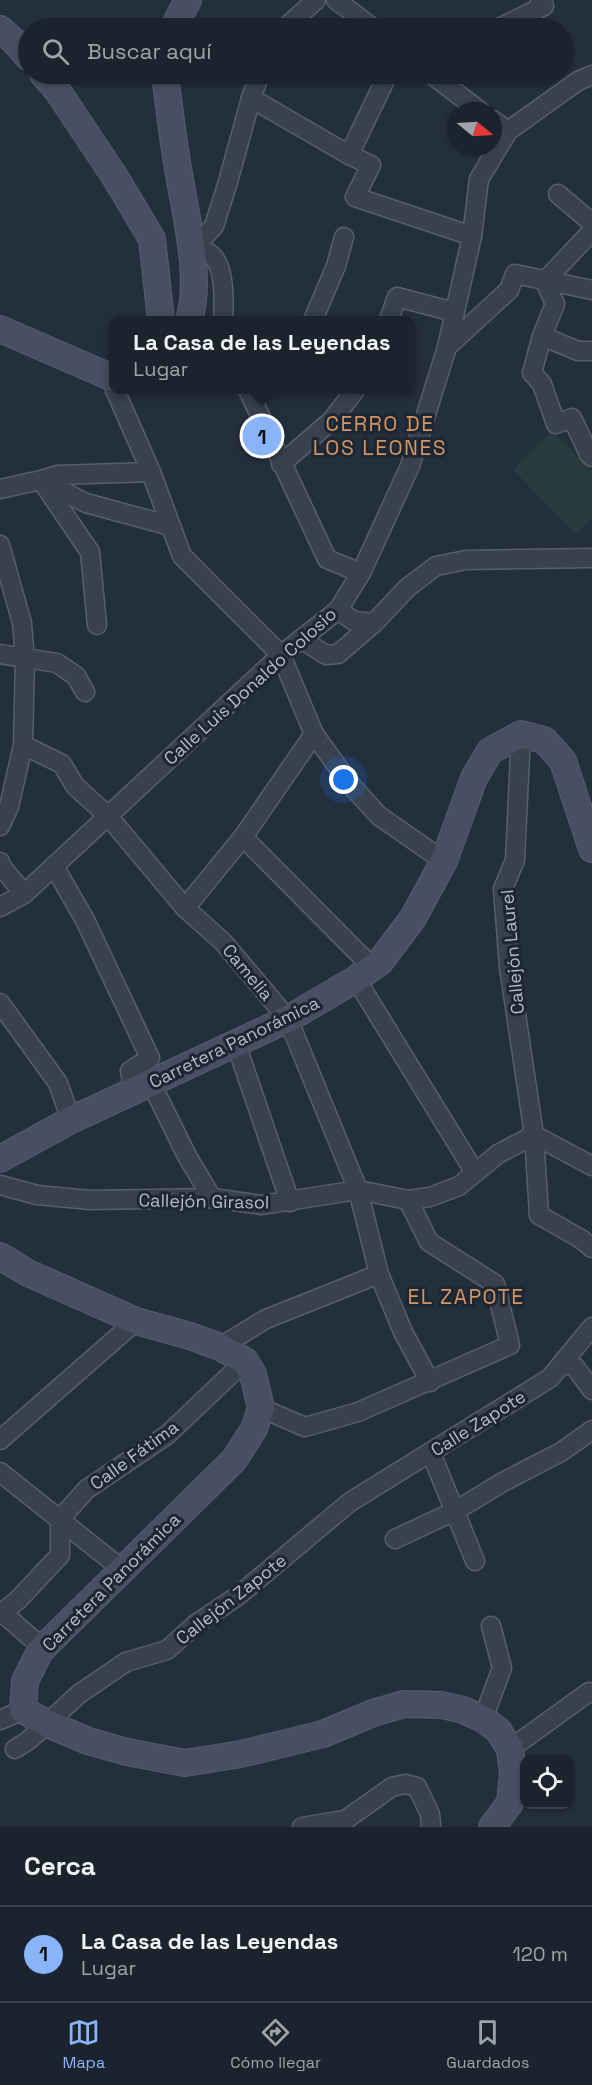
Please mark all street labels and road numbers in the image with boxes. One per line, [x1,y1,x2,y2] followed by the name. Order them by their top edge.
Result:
[159,602,341,770] street label: Calle Luis Donaldo Colosio
[495,889,529,1015] street label: Callejón Laurel
[218,939,278,1005] street label: Camelia
[145,991,323,1093] street label: Carretera Panorámica
[138,1188,270,1214] street label: Callejón Girasol
[426,1385,530,1461] street label: Calle Zapote
[85,1415,183,1495] street label: Calle Fátima
[37,1508,185,1656] street label: Carretera Panorámica
[171,1549,291,1649] street label: Callejón Zapote

